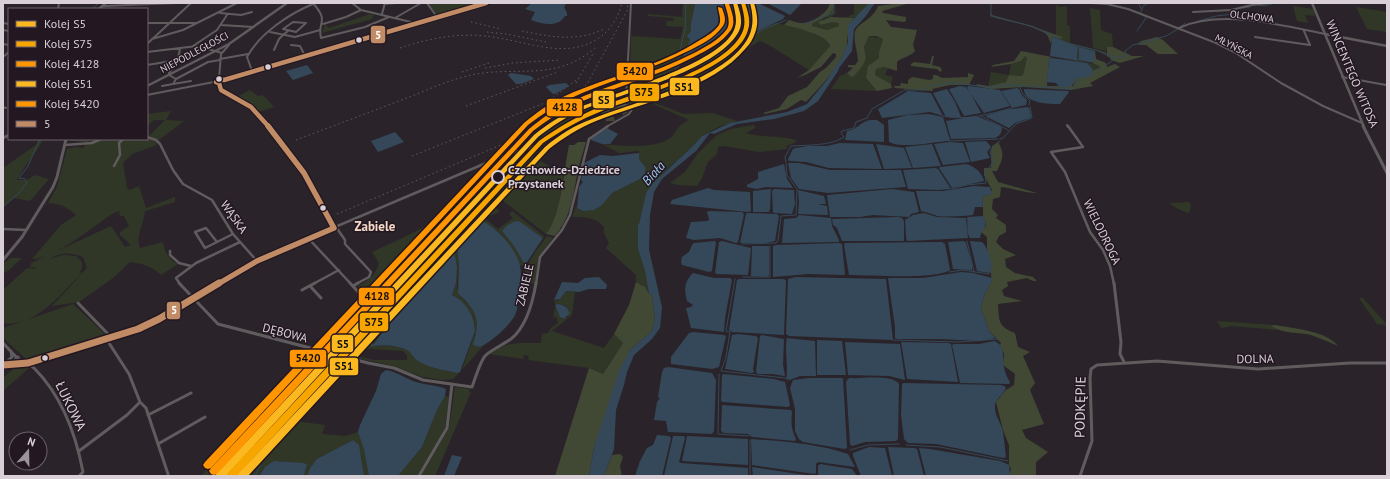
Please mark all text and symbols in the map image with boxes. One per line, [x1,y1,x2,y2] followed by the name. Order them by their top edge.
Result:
[1229,7,1275,26] street label: OLCHOWA
[8,8,148,140] legend
[44,16,86,31] text: Kolej S5
[1323,18,1382,130] street label: WINCENTEGO WITOSA
[370,25,386,44] line badge: 5
[375,28,381,42] text: 5
[158,29,231,76] street label: NIEPODLEGŁOŚCI
[1212,31,1255,62] street label: MŁYŃSKA
[354,35,364,45] unlabelled marker
[44,36,93,51] text: Kolej S75
[44,56,99,71] text: Kolej 4128
[263,62,273,72] unlabelled marker
[616,62,654,81] line badge: 5420
[623,64,647,78] text: 5420
[214,74,224,84] unlabelled marker
[44,76,93,91] text: Kolej S51
[669,77,700,96] line badge: S51
[675,80,693,94] text: S51
[629,83,660,102] line badge: S75
[635,85,653,99] text: S75
[592,90,615,109] line badge: S5
[598,93,610,107] text: S5
[44,96,100,111] text: Kolej 5420
[546,98,583,117] line badge: 4128
[553,100,577,114] text: 4128
[44,116,51,131] text: 5
[638,157,669,189] water label: Biała
[508,162,620,191] place label: Czechowice-Dziedzice Przystanek
[491,170,505,184] marker: Czechowice-Dziedzice Przystanek
[218,197,251,236] street label: WĄSKA
[1080,197,1125,267] street label: WIELODROGA
[318,203,328,213] unlabelled marker
[355,218,396,235] district label: Zabiele
[512,262,537,307] street label: ZABIELE
[358,287,395,306] line badge: 4128
[365,289,389,303] text: 4128
[166,301,181,320] line badge: 5
[171,303,177,317] text: 5
[359,312,389,332] line badge: S75
[365,315,383,329] text: S75
[261,320,309,345] street label: DĘBOWA
[331,334,354,353] line badge: S5
[337,337,349,351] text: S5
[289,349,327,368] line badge: 5420
[296,351,320,365] text: 5420
[1236,351,1274,366] street label: DOLNA
[40,353,50,363] unlabelled marker
[329,357,359,376] line badge: S51
[335,359,353,373] text: S51
[1070,376,1090,438] street label: PODKĘPIE
[51,378,91,434] street label: ŁUKOWA
[8,431,48,471] north arrow
[26,434,37,449] text: N

